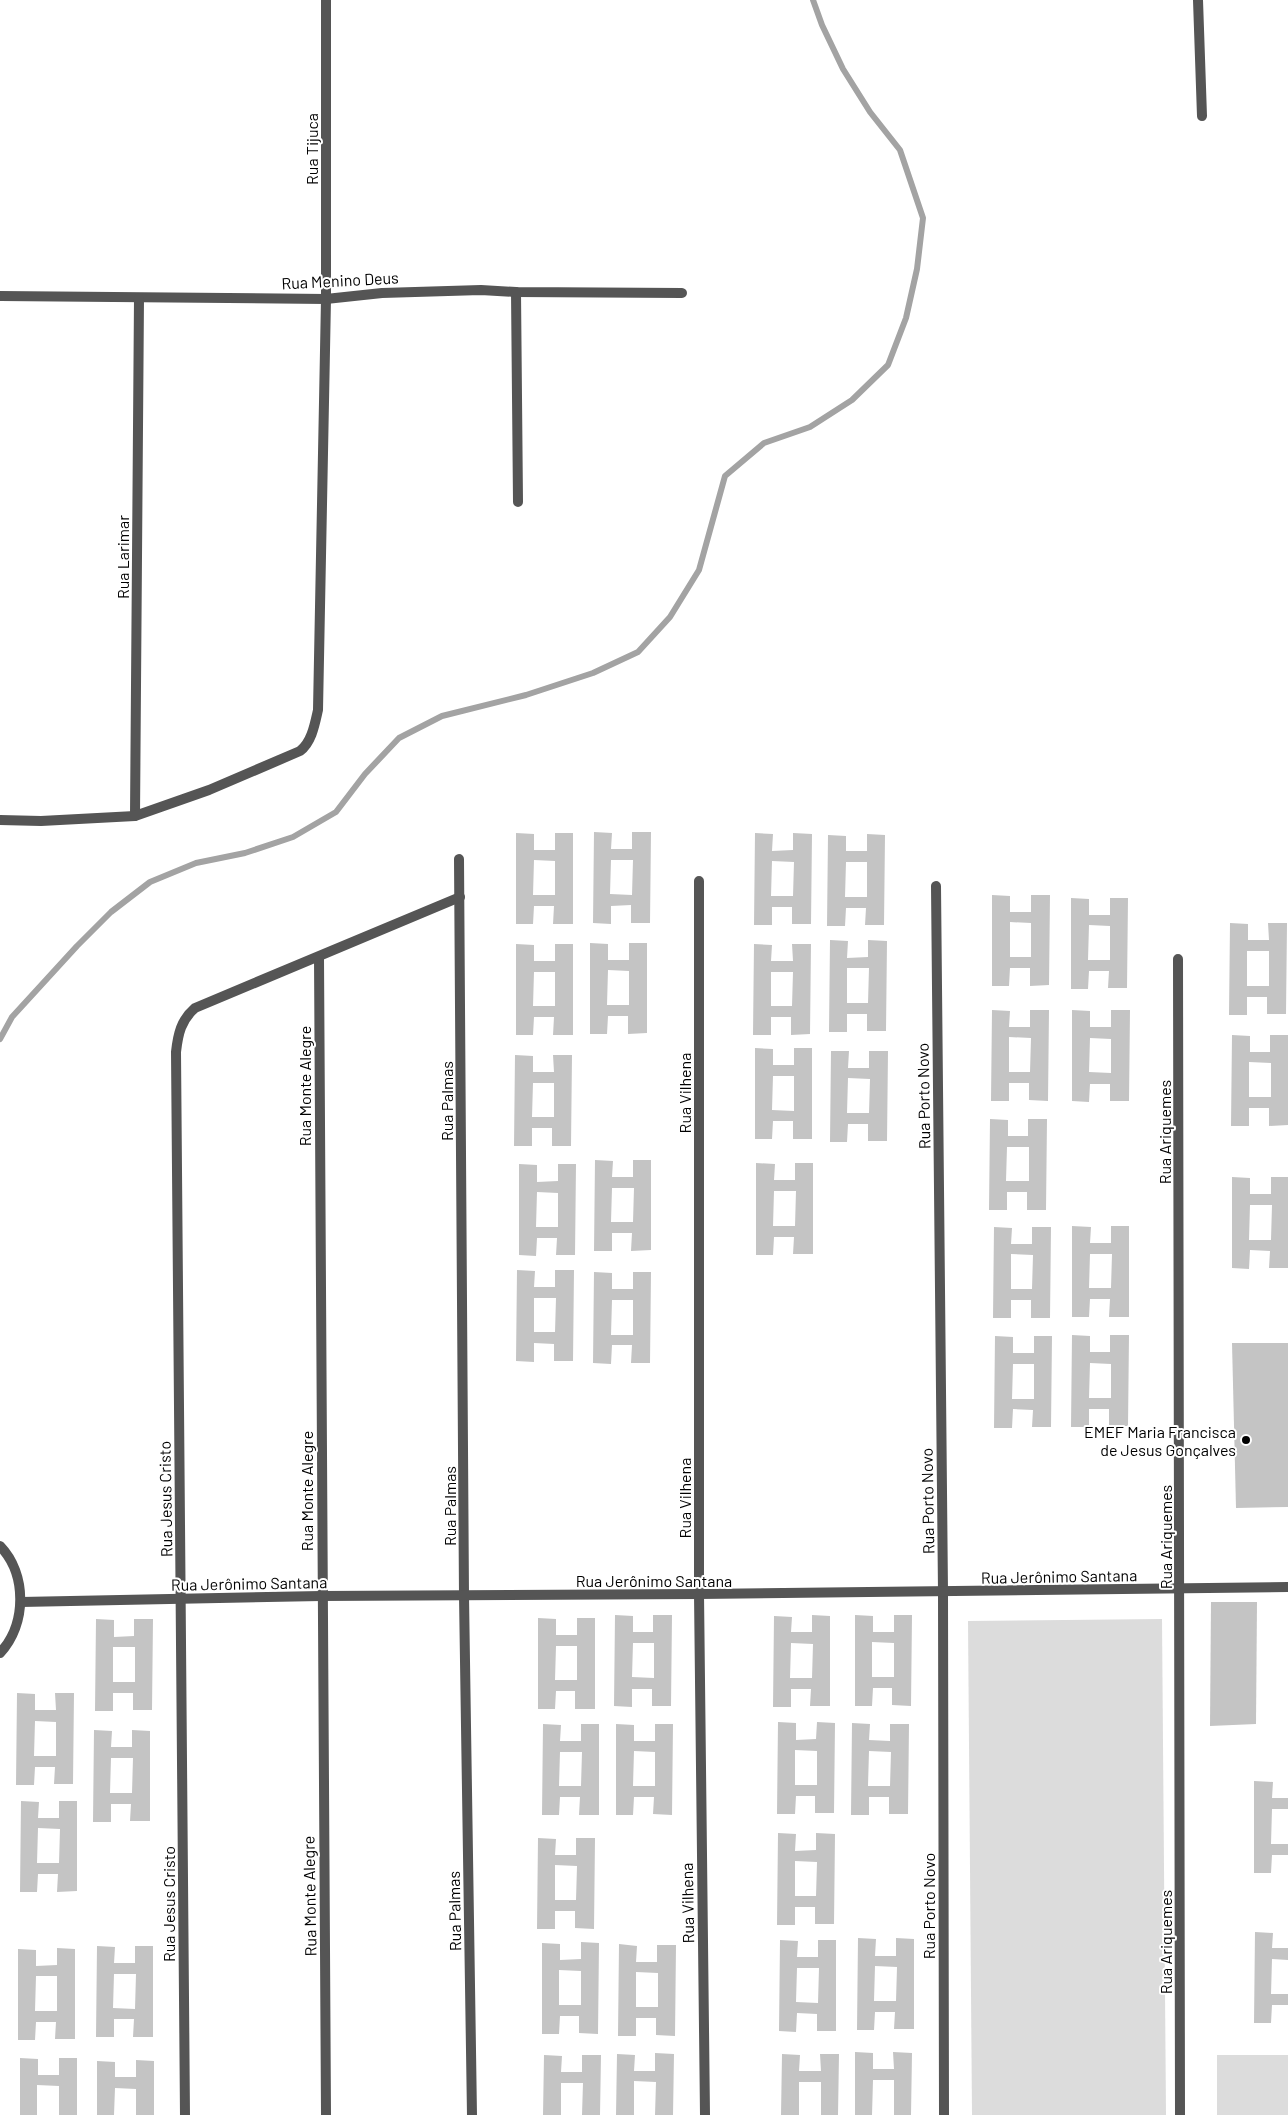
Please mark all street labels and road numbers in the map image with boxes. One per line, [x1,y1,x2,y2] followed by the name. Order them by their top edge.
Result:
[302,113,321,185] street label: Rua Tijuca
[281,267,399,293] street label: Rua Menino Deus
[113,515,132,599] street label: Rua Larimar
[295,1026,314,1146] street label: Rua Monte Alegre
[913,1043,933,1149] street label: Rua Porto Novo
[675,1053,694,1133] street label: Rua Vilhena
[437,1061,456,1141] street label: Rua Palmas
[1155,1080,1174,1184] street label: Rua Ariquemes
[297,1431,316,1551] street label: Rua Monte Alegre
[154,1441,176,1557] street label: Rua Jesus Cristo
[917,1448,937,1554] street label: Rua Porto Novo
[675,1458,694,1538] street label: Rua Vilhena
[440,1466,459,1546] street label: Rua Palmas
[1156,1485,1175,1589] street label: Rua Ariquemes
[981,1565,1137,1587] street label: Rua Jerônimo Santana
[576,1571,732,1590] street label: Rua Jerônimo Santana
[171,1572,327,1594] street label: Rua Jerônimo Santana
[298,1836,320,1956] street label: Rua Monte Alegre
[159,1846,178,1962] street label: Rua Jesus Cristo
[919,1853,938,1959] street label: Rua Porto Novo
[677,1862,697,1944] street label: Rua Vilhena
[444,1871,464,1951] street label: Rua Palmas
[1156,1890,1175,1994] street label: Rua Ariquemes

